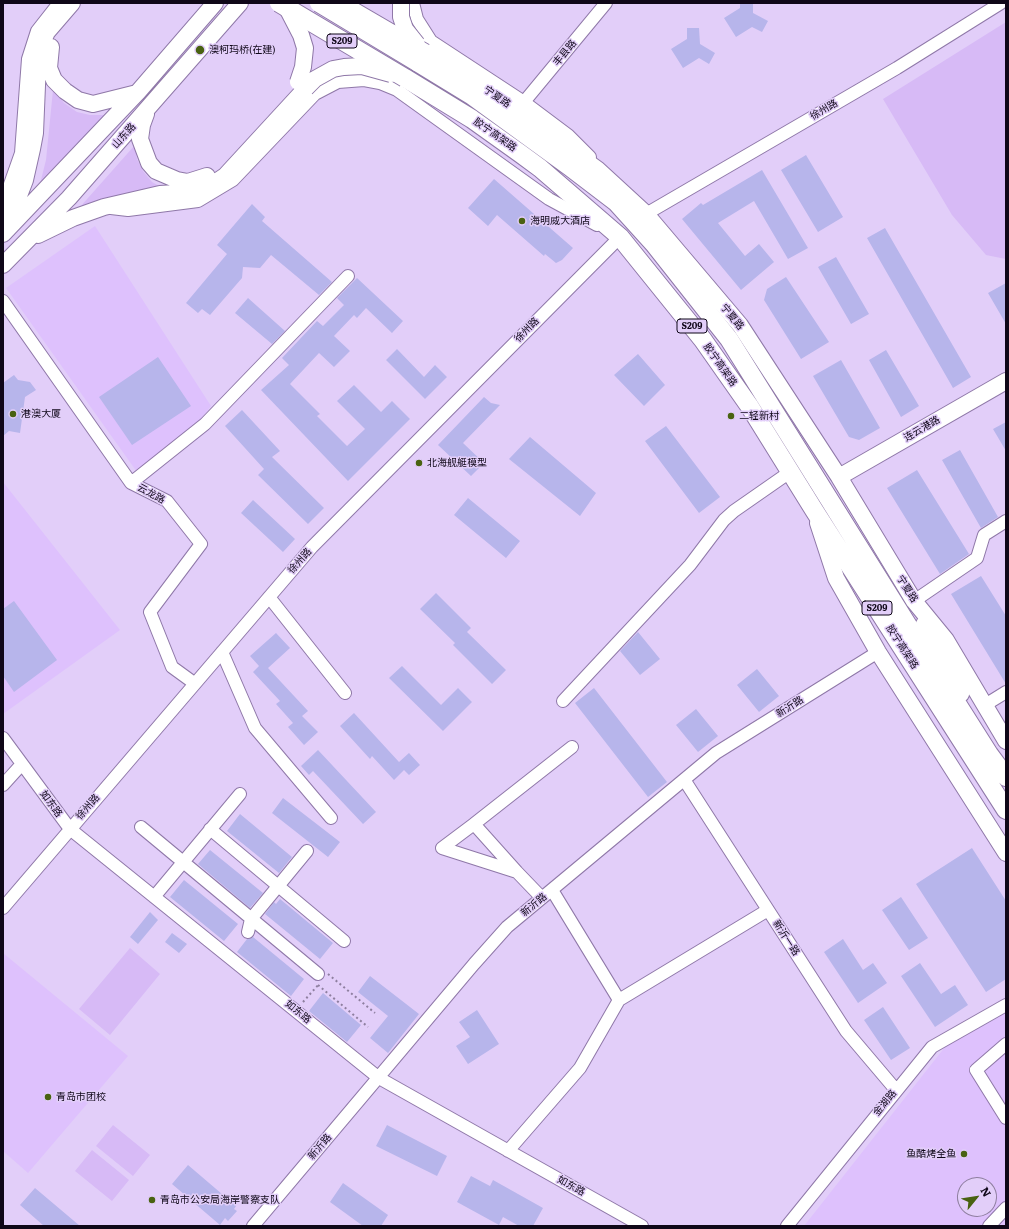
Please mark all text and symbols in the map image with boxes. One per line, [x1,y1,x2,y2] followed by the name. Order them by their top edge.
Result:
[327,34,357,48] road number: S209
[551,38,579,68] street label: 丰县路
[194,44,206,56] marker: 澳柯玛桥(在建)
[209,44,276,56] place label: 澳柯玛桥(在建)
[481,84,513,110] street label: 宁夏路
[808,97,840,123] street label: 徐州路
[471,116,519,154] street label: 胶宁高架路
[110,121,138,151] street label: 山东路
[530,215,590,227] place label: 海明威大酒店
[517,216,527,226] marker: 海明威大酒店
[718,302,746,332] street label: 宁夏路
[512,315,542,345] street label: 徐州路
[677,319,707,333] road number: S209
[701,341,739,389] street label: 胶宁高架路
[21,408,61,420] place label: 港澳大厦
[8,409,18,419] marker: 港澳大厦
[739,410,779,422] place label: 二轻新村
[726,411,736,421] marker: 二轻新村
[902,414,942,444] street label: 连云港路
[427,457,487,469] place label: 北海舰艇模型
[414,458,424,468] marker: 北海舰艇模型
[135,482,167,506] street label: 云龙路
[286,546,314,576] street label: 徐州路
[894,573,920,605] street label: 宁夏路
[862,601,892,615] road number: S209
[883,623,921,671] street label: 胶宁高架路
[774,694,806,720] street label: 新沂路
[37,788,65,820] street label: 如东路
[74,792,102,822] street label: 徐州路
[519,891,549,919] street label: 新沂路
[770,918,802,958] street label: 新沂一路
[283,998,313,1026] street label: 如东路
[871,1088,899,1118] street label: 金湖路
[56,1091,106,1103] place label: 青岛市团校
[43,1092,53,1102] marker: 青岛市团校
[306,1132,334,1162] street label: 新沂路
[906,1148,956,1160] place label: 鱼酷烤全鱼
[959,1149,969,1159] marker: 鱼酷烤全鱼
[555,1173,587,1199] street label: 如东路
[957,1177,997,1217] north arrow
[977,1183,996,1199] text: N
[160,1194,280,1206] place label: 青岛市公安局海岸警察支队
[147,1195,157,1205] marker: 青岛市公安局海岸警察支队

